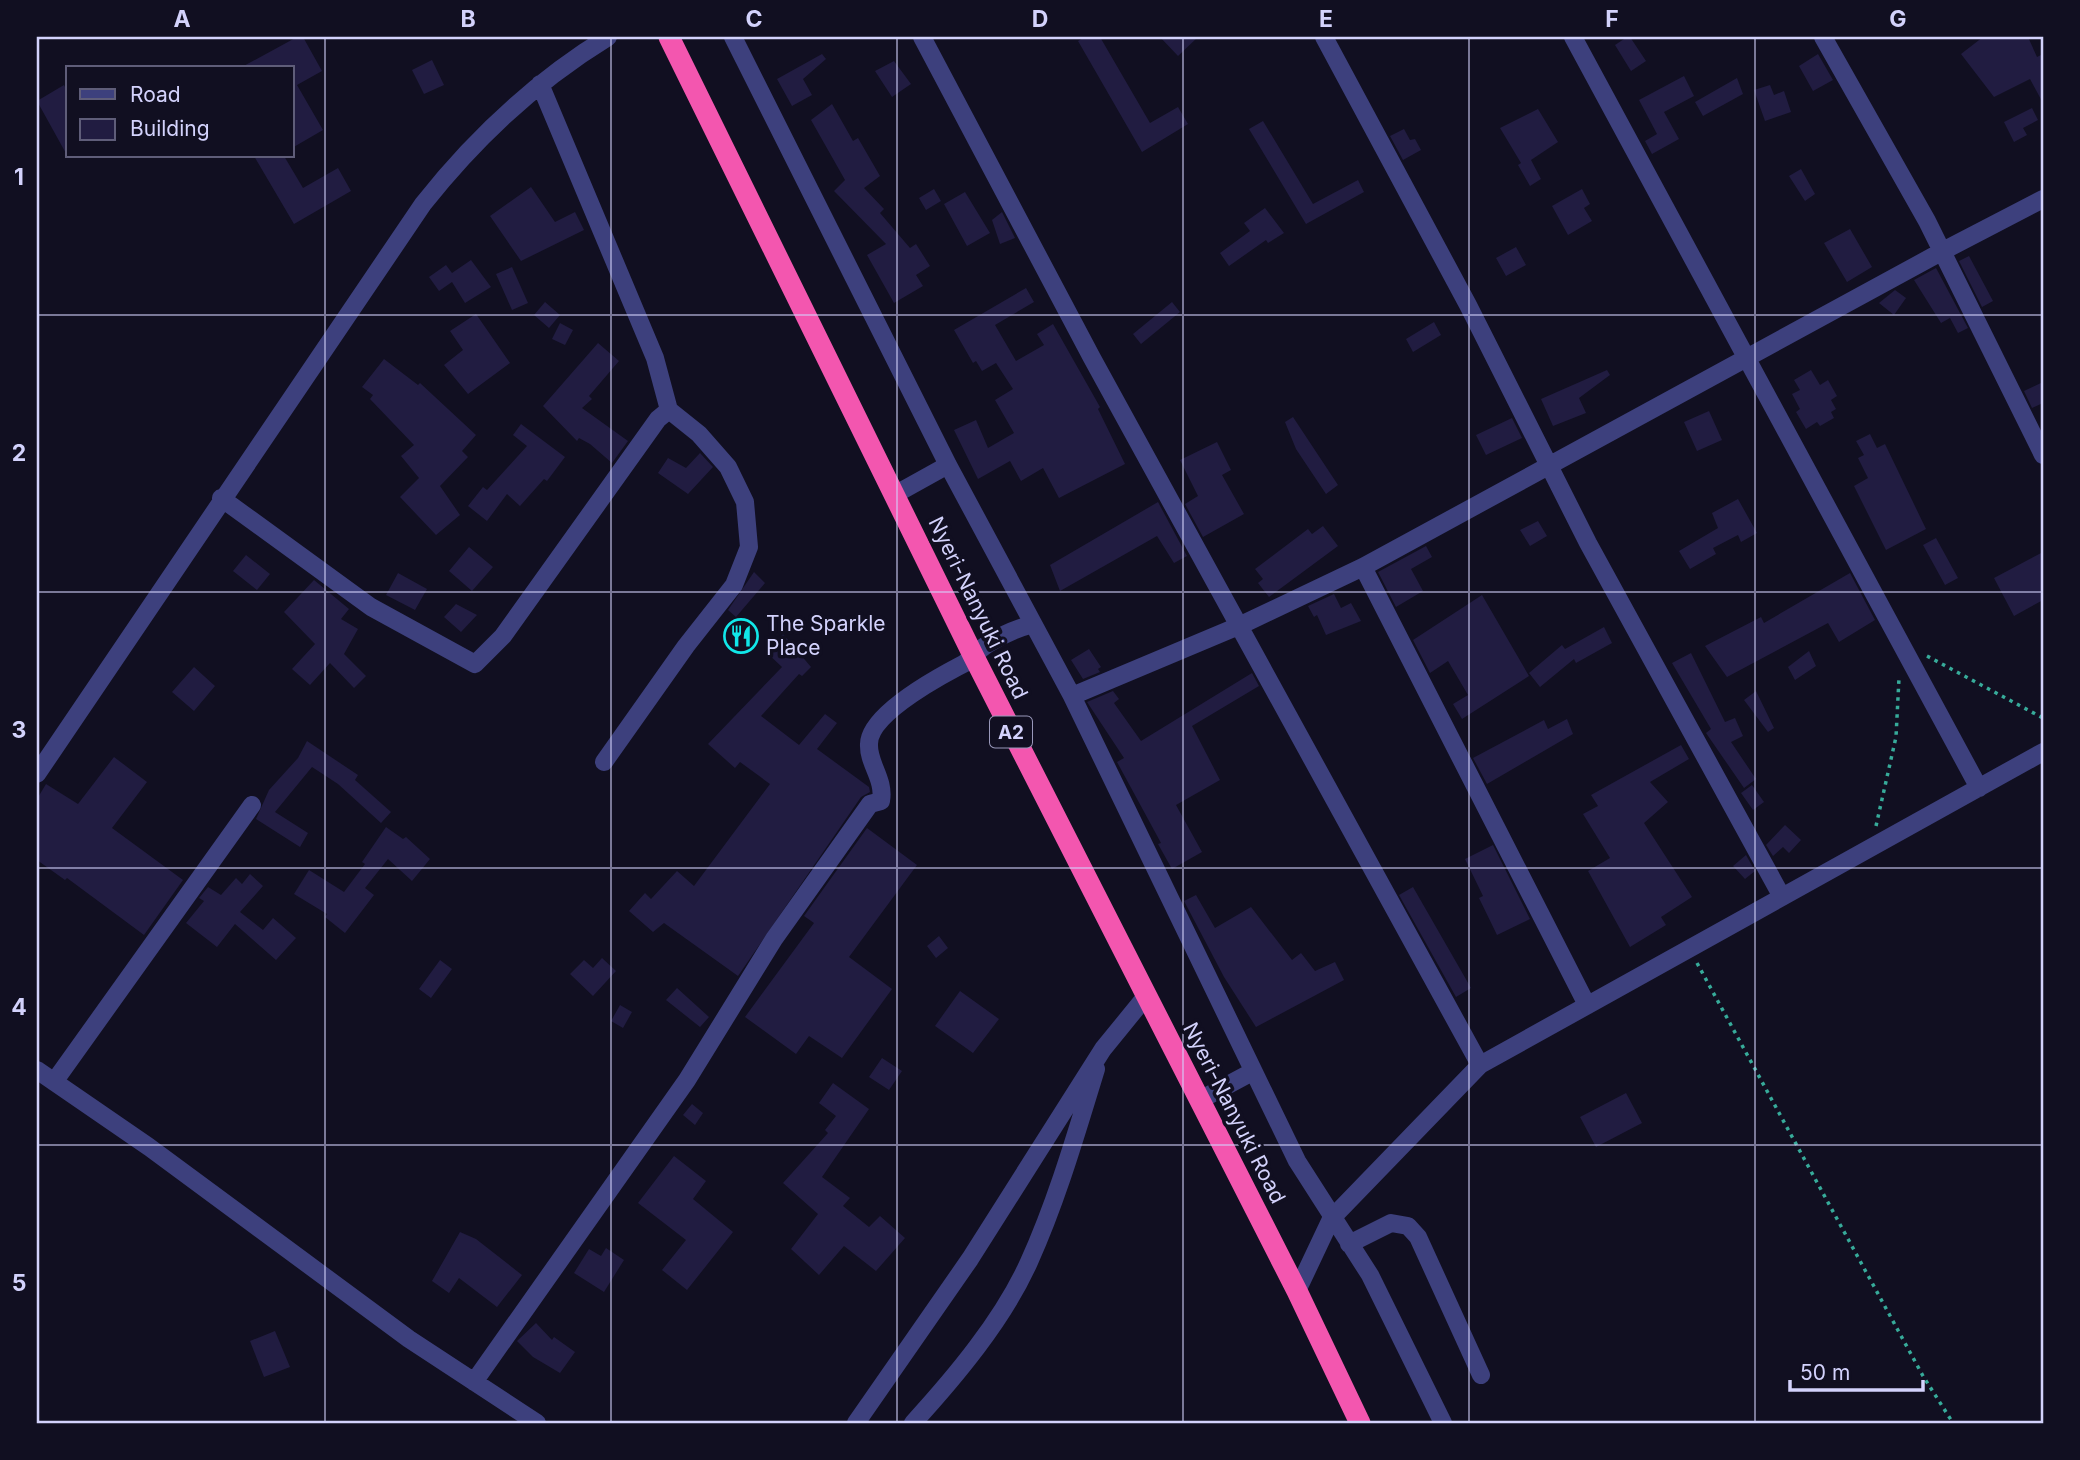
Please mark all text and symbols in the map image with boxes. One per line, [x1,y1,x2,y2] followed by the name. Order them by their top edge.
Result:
[173,5,191,33] text: A
[460,5,476,33] text: B
[745,5,763,33] text: C
[1032,5,1048,33] text: D
[1319,5,1333,33] text: E
[1605,5,1619,33] text: F
[1889,5,1907,33] text: G
[66,66,294,158] legend
[130,82,181,107] text: Road
[130,116,210,141] text: Building
[14,163,24,191] text: 1
[12,439,26,467] text: 2
[923,513,1033,703] street label: Nyeri-Nanyuki Road
[766,611,886,660] place label: The Sparkle Place
[722,617,760,655] restaurant icon: The Sparkle Place
[12,716,26,744] text: 3
[990,716,1032,748] road number: A2
[11,993,27,1021] text: 4
[1178,1018,1291,1207] street label: Nyeri-Nanyuki Road
[12,1269,26,1297] text: 5
[1790,1348,1923,1392] scale bar
[1800,1360,1850,1385] text: 50 m

